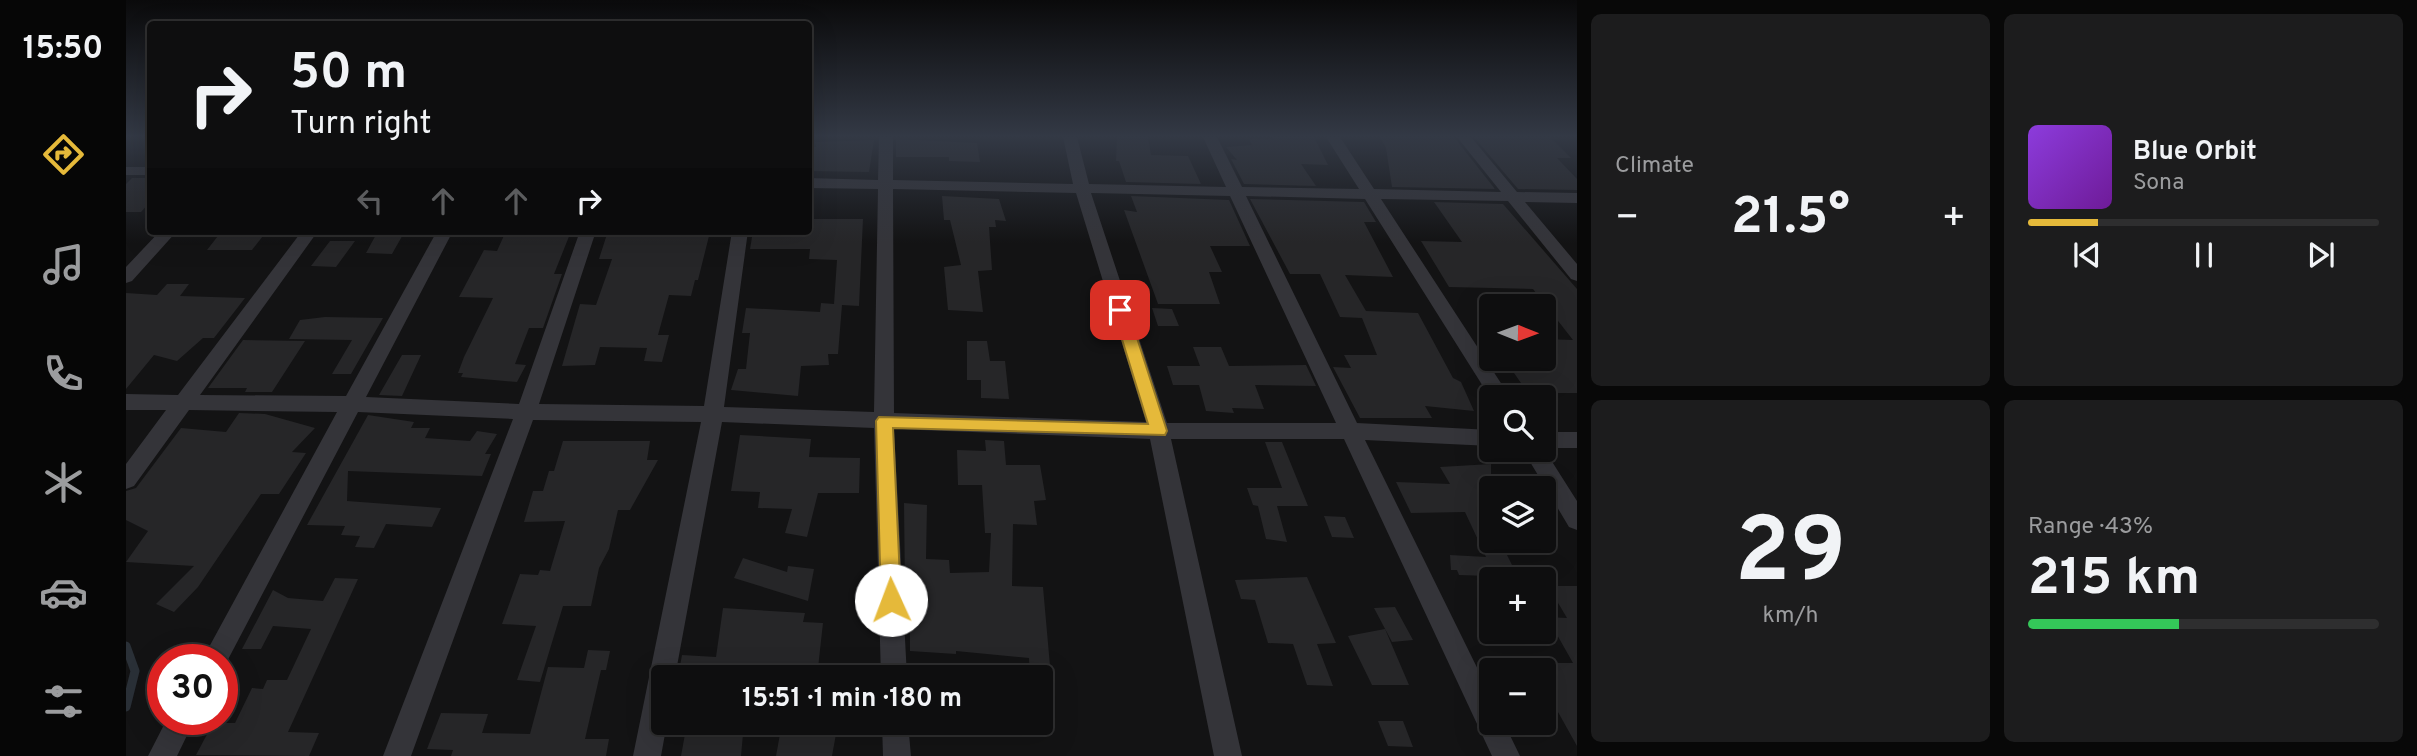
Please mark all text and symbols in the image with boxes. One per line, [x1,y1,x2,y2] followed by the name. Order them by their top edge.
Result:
[23,30,103,70] text: 15:50
[290,44,407,106] text: 50 m
[175,49,266,140] icon: right
[290,105,432,145] text: Turn right
[39,130,88,179] icon: directions
[2133,136,2257,169] text: Blue Orbit
[1615,152,1694,181] text: Climate
[2133,169,2184,198] text: Sona
[351,182,389,220] icon: left
[424,182,462,220] icon: ahead
[497,182,535,220] icon: ahead
[570,182,608,220] icon: right
[1731,186,1850,252] text: 21.5°
[1615,195,1640,244] text: −
[1941,195,1966,244] text: +
[2068,236,2106,274] icon: previous
[2185,236,2223,274] icon: pause
[2302,236,2340,274] icon: next
[39,240,88,289] icon: music
[1090,280,1150,340] pin
[1101,291,1139,329] icon: arrive
[1479,294,1556,371] north arrow
[1479,294,1556,735] map controls
[39,349,88,398] icon: phone
[1479,385,1556,462] button: search
[39,458,88,507] icon: climate
[1479,476,1556,553] button: layers
[1735,499,1846,614] text: 29
[2028,513,2153,542] text: Range · 43%
[2028,547,2200,613] text: 215 km
[854,563,928,637] position arrow
[1479,567,1556,644] button: +
[39,568,88,617] icon: car
[1763,602,1818,631] text: km/h
[147,644,238,735] speed limit sign: 30
[1479,658,1556,735] button: −
[39,677,88,726] icon: filters
[742,683,962,716] text: 15:51 · 1 min · 180 m

